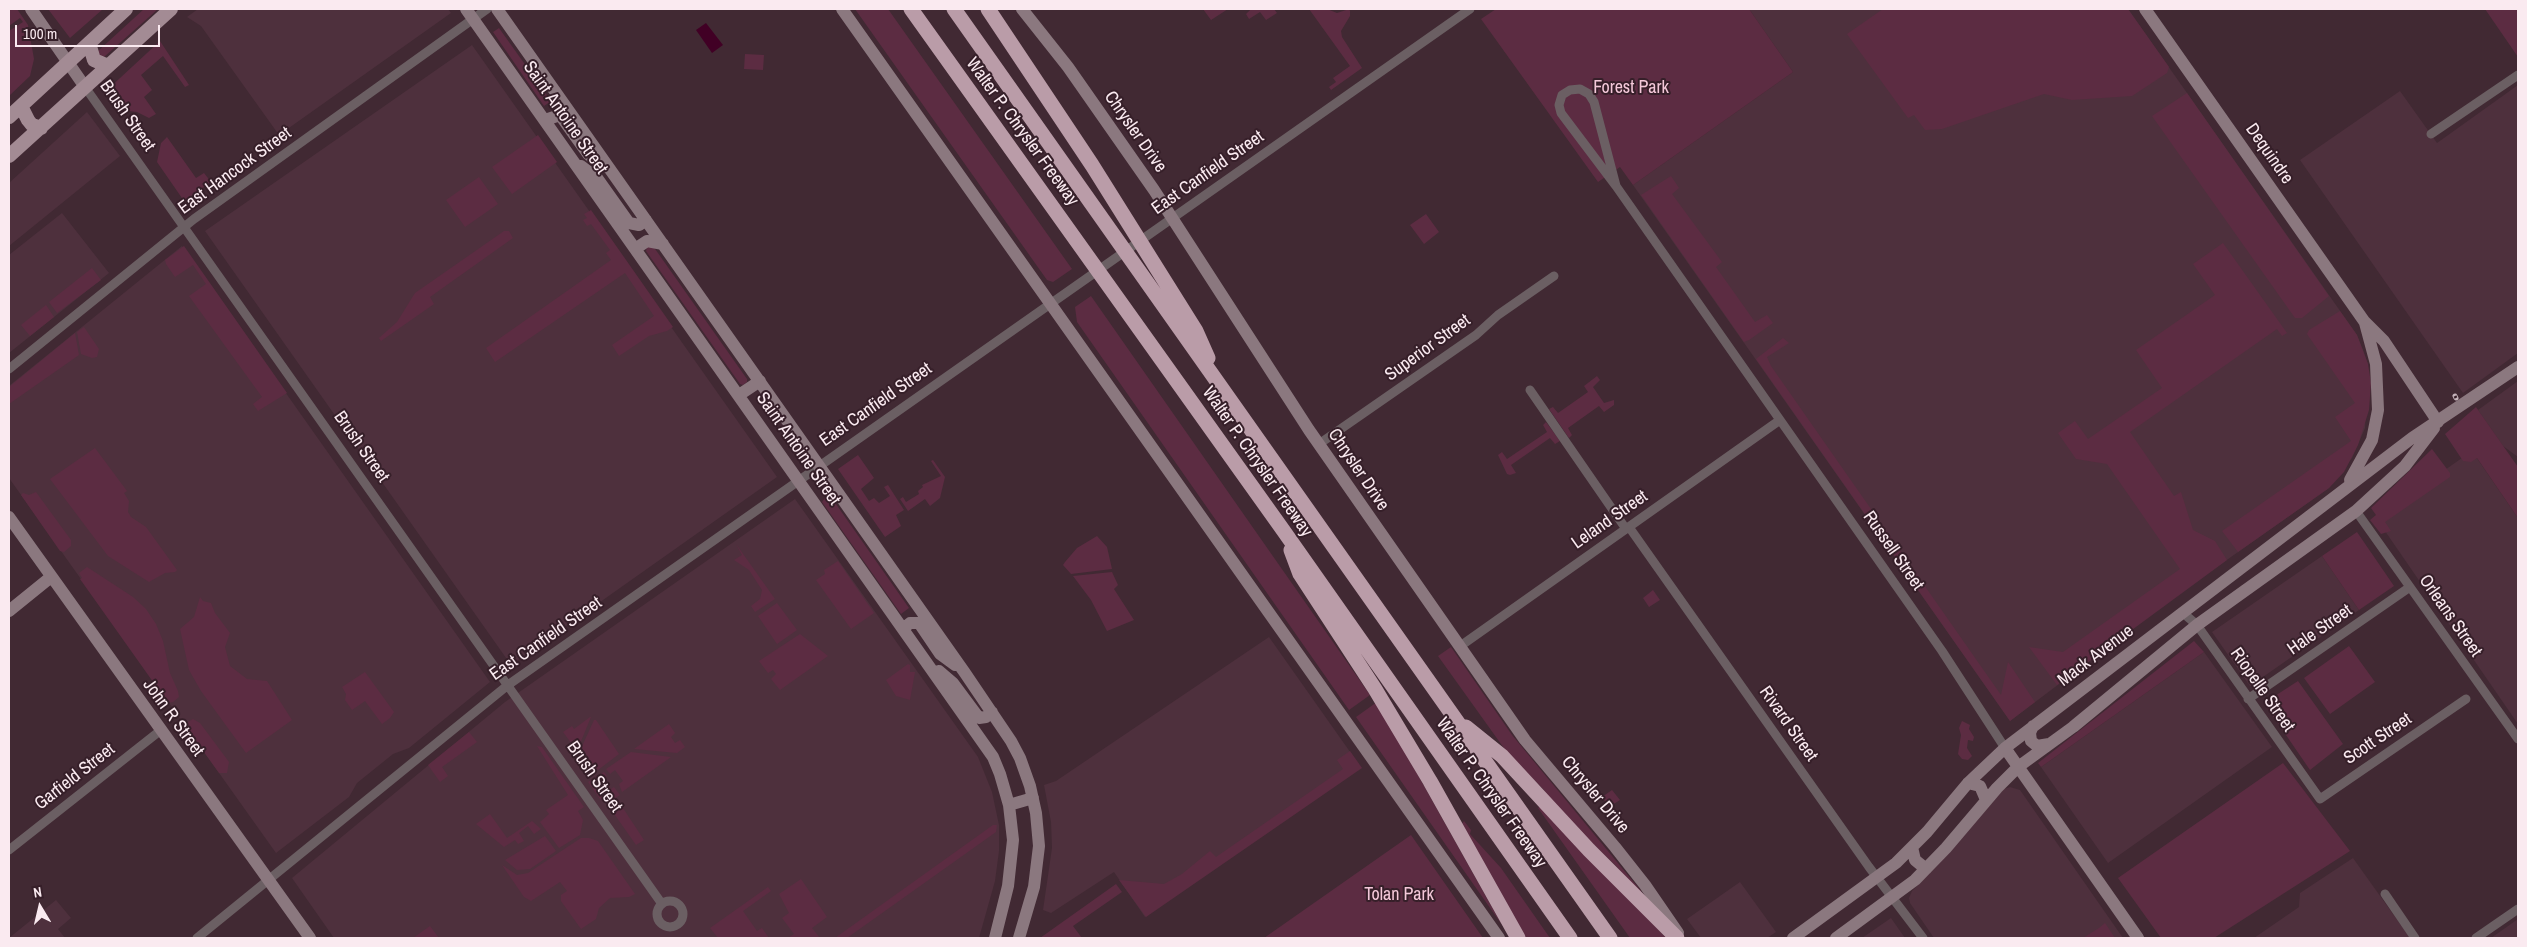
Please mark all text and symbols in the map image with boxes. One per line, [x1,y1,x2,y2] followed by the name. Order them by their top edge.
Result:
[18,15,162,47] scale bar
[23,23,57,44] text: 100 m
[961,54,1083,210] street label: Walter P. Chrysler Freeway
[518,57,612,179] street label: Saint Antoine Street
[95,76,159,156] street label: Brush Street
[1593,77,1669,99] park label: Forest Park
[1099,87,1171,177] street label: Chrysler Drive
[2240,120,2298,188] street label: Dequindre
[174,123,296,219] street label: East Hancock Street
[1148,126,1268,220] street label: East Canfield Street
[1381,310,1475,386] street label: Superior Street
[816,358,936,452] street label: East Canfield Street
[1197,383,1317,541] street label: Walter P. Chrysler Freeway
[751,388,845,510] street label: Saint Antoine Street
[329,407,393,487] street label: Brush Street
[1323,425,1393,515] street label: Chrysler Drive
[1568,486,1652,554] street label: Leland Street
[1858,507,1928,595] street label: Russell Street
[2414,571,2486,661] street label: Orleans Street
[486,592,606,686] street label: East Canfield Street
[2284,600,2356,660] street label: Hale Street
[2054,621,2138,691] street label: Mack Avenue
[2225,644,2299,736] street label: Riopelle Street
[138,675,208,761] street label: John R Street
[1754,682,1822,766] street label: Rivard Street
[2340,708,2416,770] street label: Scott Street
[1431,714,1551,872] street label: Walter P. Chrysler Freeway
[562,737,626,817] street label: Brush Street
[31,739,119,815] street label: Garfield Street
[1556,752,1634,838] street label: Chrysler Drive
[15,882,65,932] north arrow
[32,883,43,902] text: N
[1364,884,1434,906] park label: Tolan Park

